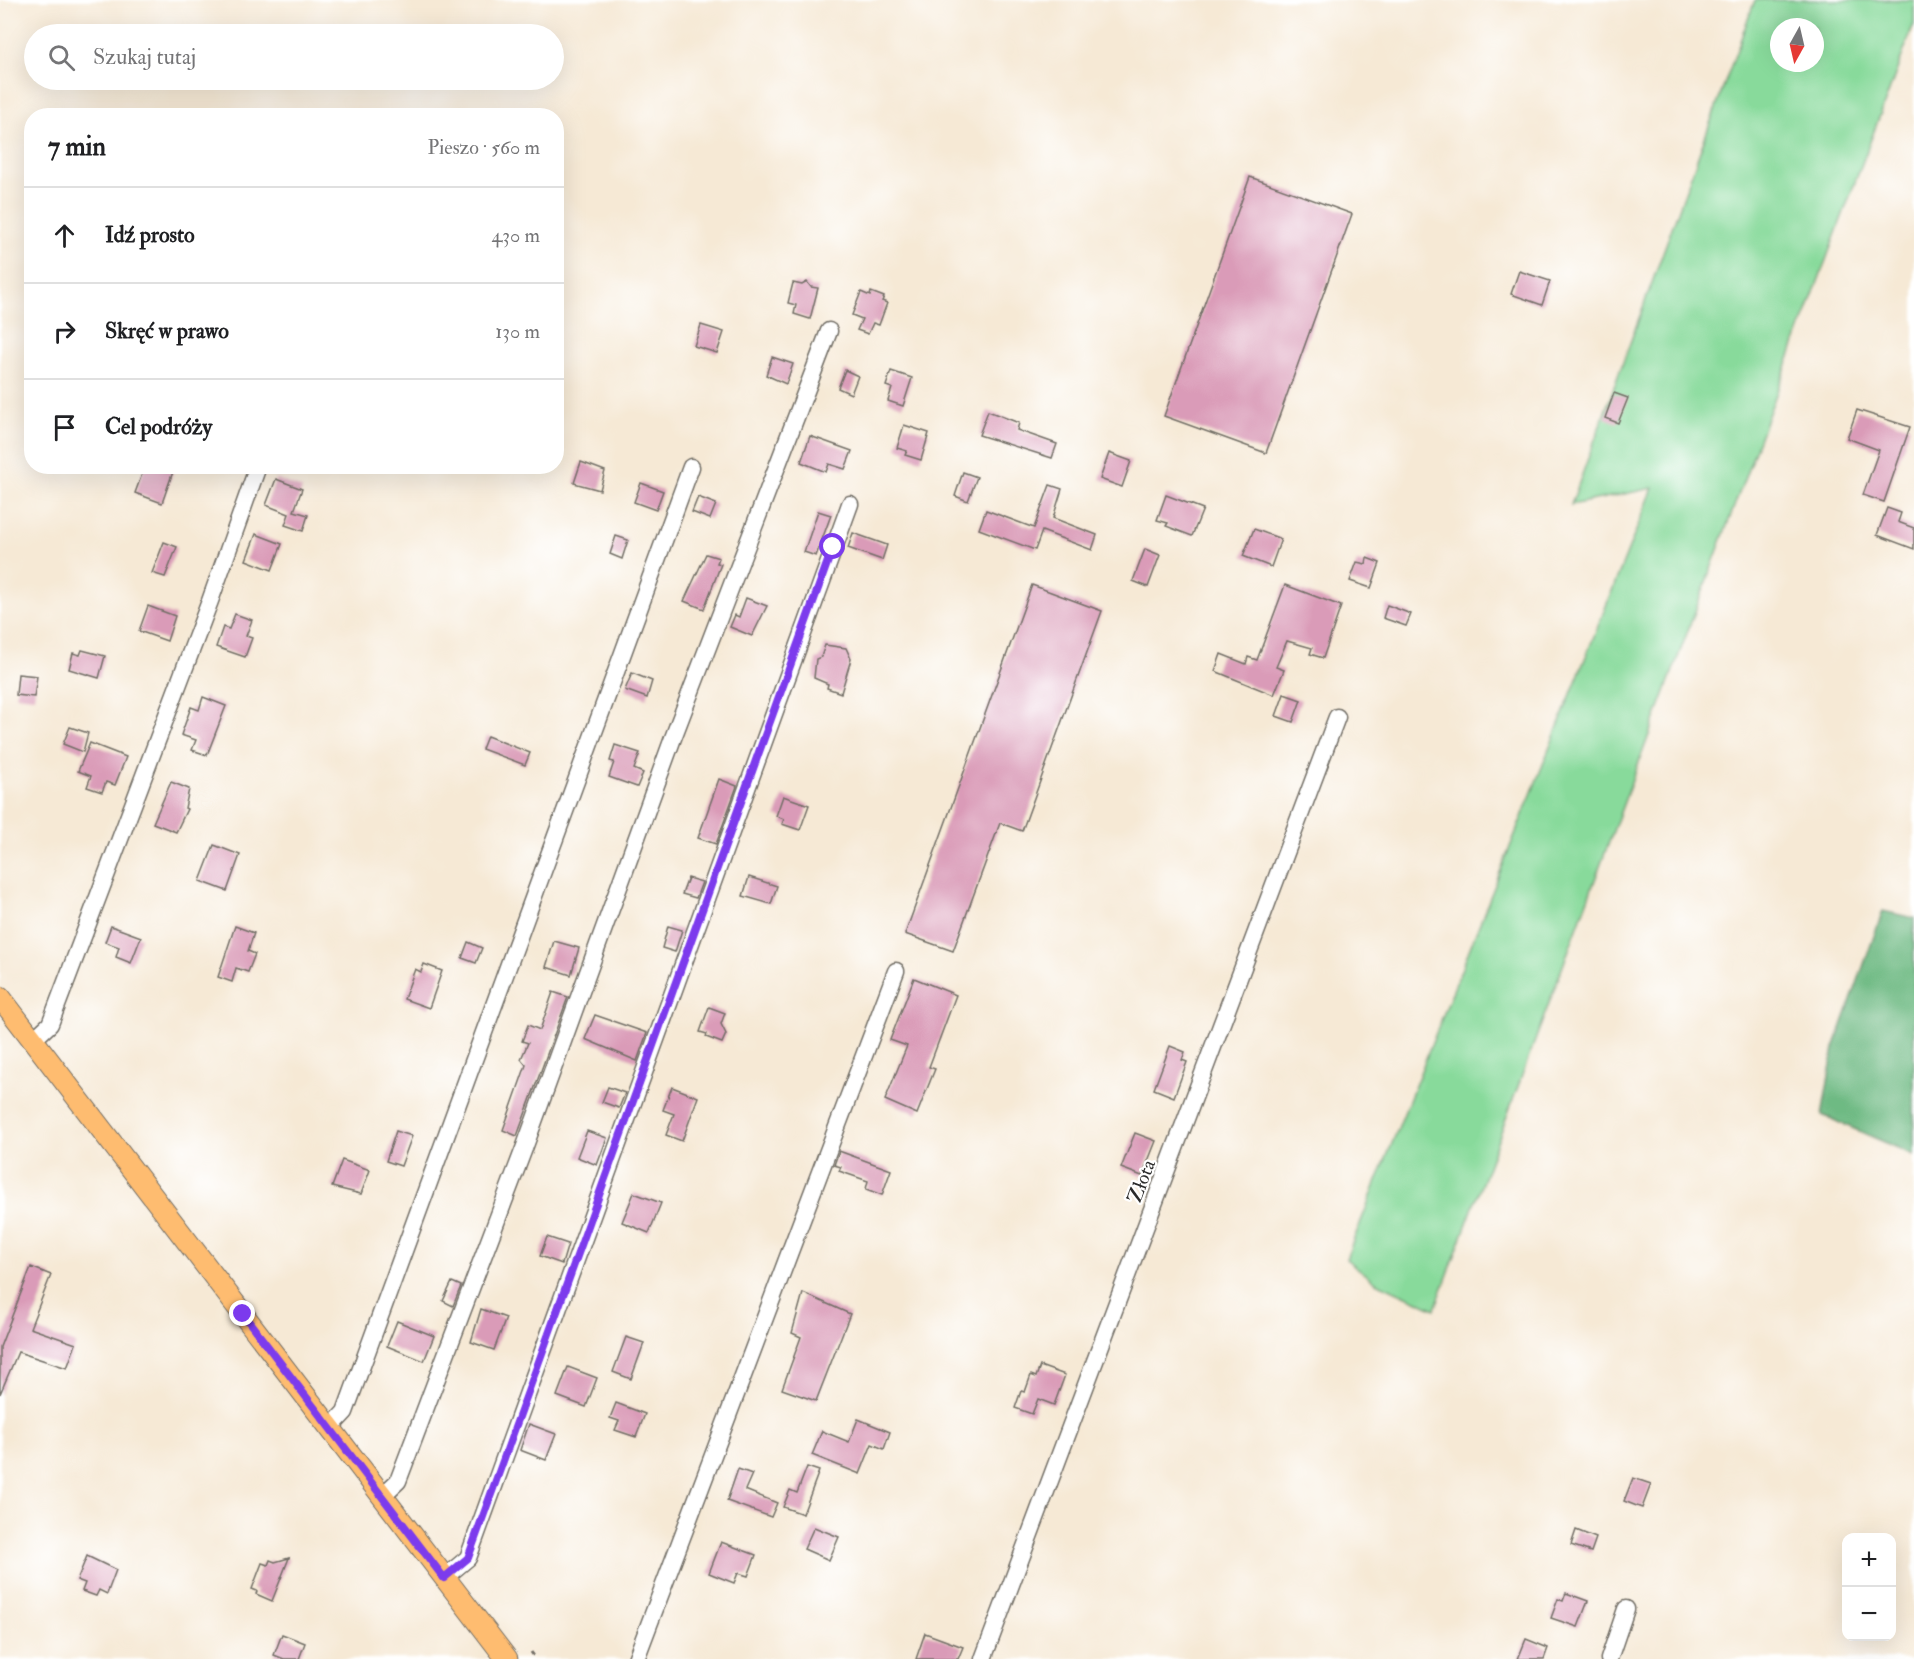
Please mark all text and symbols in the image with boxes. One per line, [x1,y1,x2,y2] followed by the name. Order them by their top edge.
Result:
[1770,18,1824,72] north arrow
[24,24,564,90] search box
[45,41,78,74] icon: search
[93,43,196,71] text: Szukaj tutaj
[48,131,106,163] text: 7 min
[428,135,540,160] text: Pieszo · 560 m
[48,219,81,252] icon: ahead
[105,221,195,249] text: Idź prosto
[492,223,540,248] text: 430 m
[48,315,81,348] icon: right
[105,317,229,345] text: Skręć w prawo
[495,319,540,344] text: 130 m
[48,411,81,444] icon: arrive
[105,413,212,441] text: Cel podróży
[819,533,845,559] route start
[1122,1155,1161,1206] street label: Złota
[229,1300,255,1326] route end
[1842,1533,1896,1641] map controls
[1842,1533,1896,1587] button: +
[1842,1587,1896,1641] button: −

